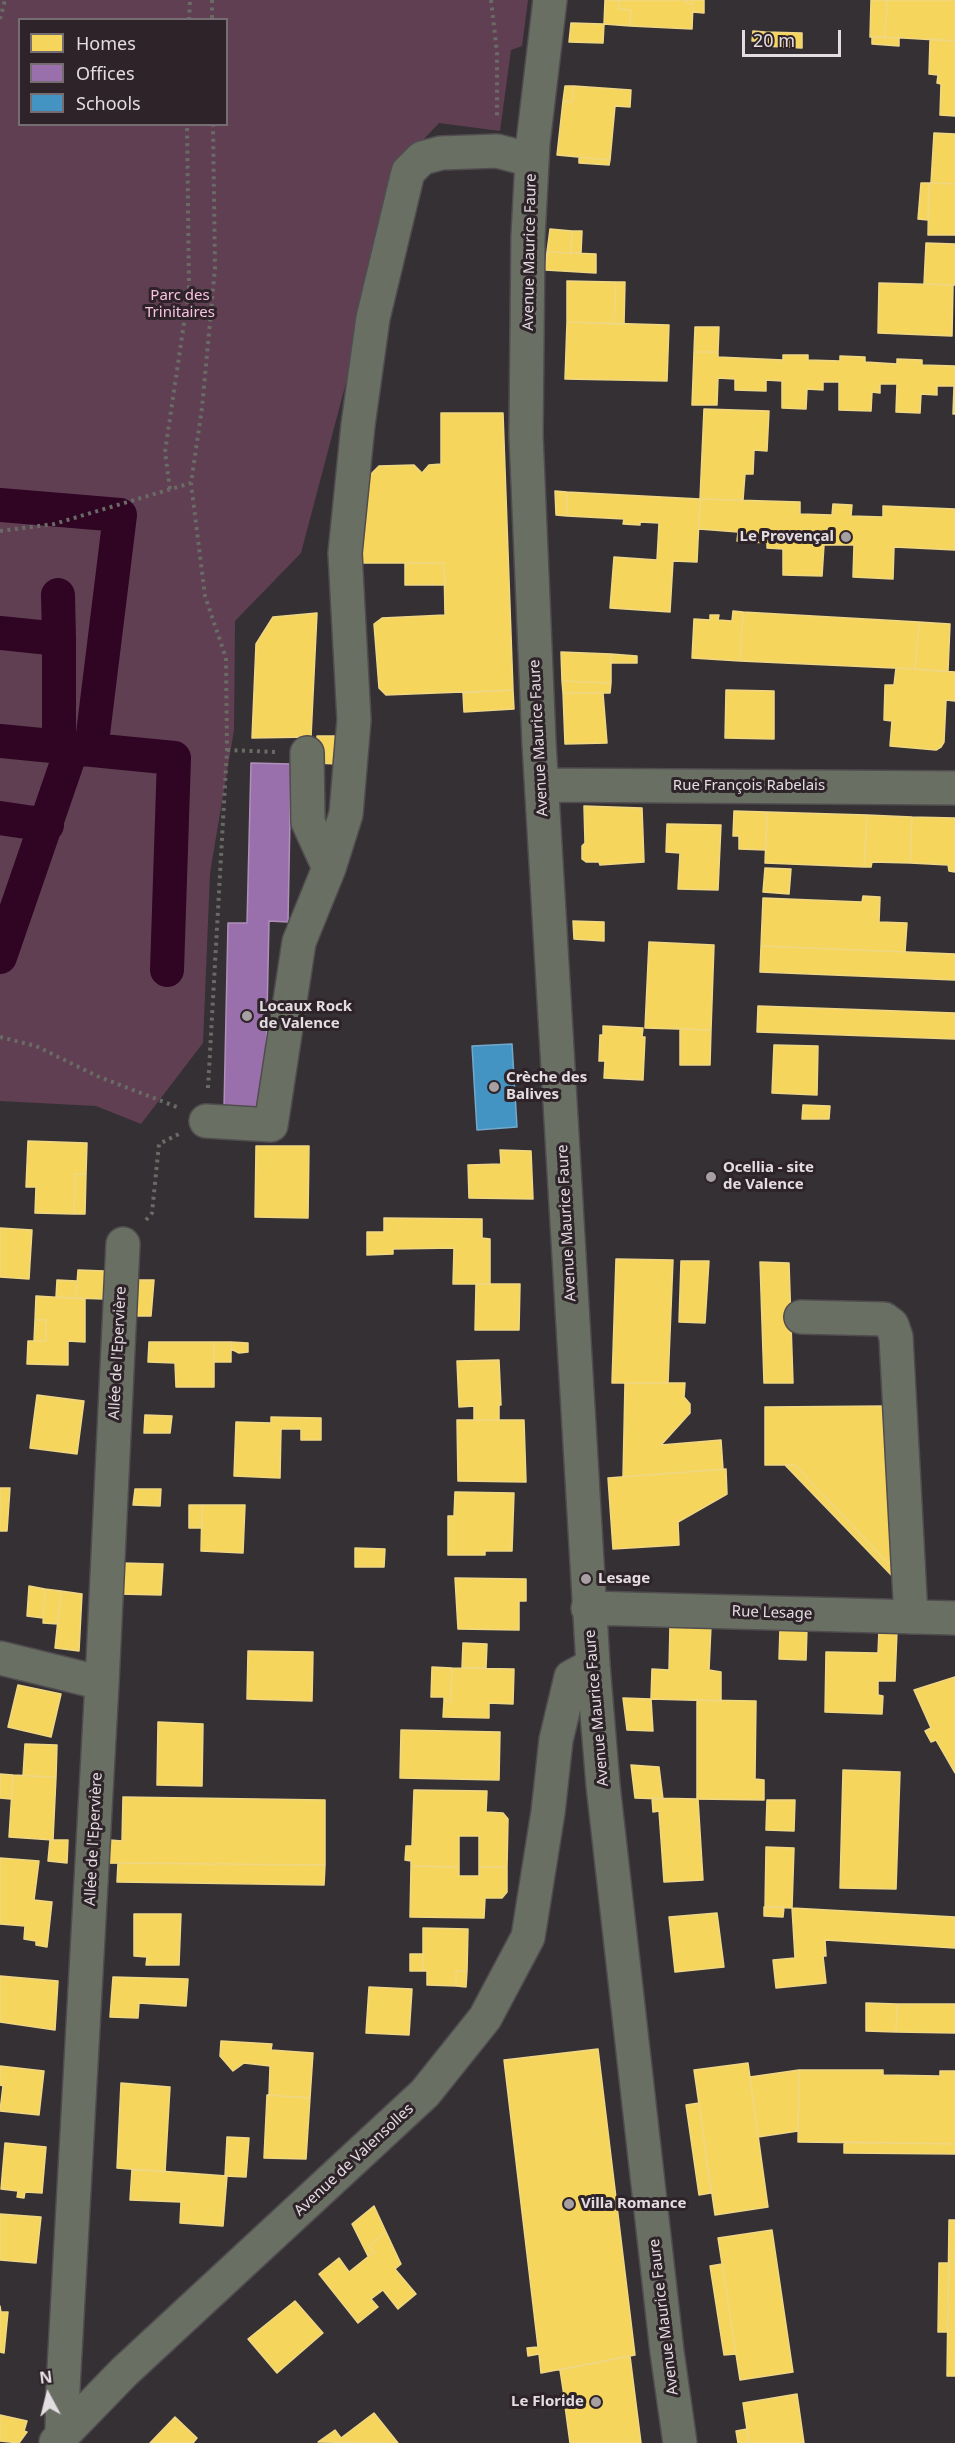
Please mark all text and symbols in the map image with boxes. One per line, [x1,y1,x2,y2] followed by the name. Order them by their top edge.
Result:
[18,18,228,126] legend
[745,18,844,56] scale bar
[753,28,795,52] text: 20 m
[76,31,136,55] text: Homes
[76,61,135,85] text: Offices
[76,91,141,115] text: Schools
[520,173,540,331] street label: Avenue Maurice Faure
[145,287,215,322] park label: Parc des Trinitaires
[740,528,834,546] place label: Le Provençal
[839,530,853,544] marker: Le Provençal
[526,659,552,817] street label: Avenue Maurice Faure
[673,777,825,795] street label: Rue François Rabelais
[259,998,352,1033] place label: Locaux Rock de Valence
[240,1009,254,1023] marker: Locaux Rock de Valence
[506,1069,587,1104] place label: Crèche des Balives
[487,1080,501,1094] marker: Crèche des Balives
[554,1144,580,1302] street label: Avenue Maurice Faure
[723,1159,814,1194] place label: Ocellia - site de Valence
[704,1170,718,1184] marker: Ocellia - site de Valence
[106,1286,130,1420] street label: Allée de l'Epervière
[598,1570,650,1588] place label: Lesage
[579,1572,593,1586] marker: Lesage
[731,1603,813,1623] street label: Rue Lesage
[581,1629,613,1787] street label: Avenue Maurice Faure
[82,1772,106,1906] street label: Allée de l'Epervière
[291,2100,417,2220] street label: Avenue de Valensolles
[581,2195,686,2213] place label: Villa Romance
[562,2197,576,2211] marker: Villa Romance
[645,2238,683,2396] street label: Avenue Maurice Faure
[18,2365,78,2425] north arrow
[38,2365,54,2389] text: N
[511,2393,584,2411] place label: Le Floride
[589,2395,603,2409] marker: Le Floride

